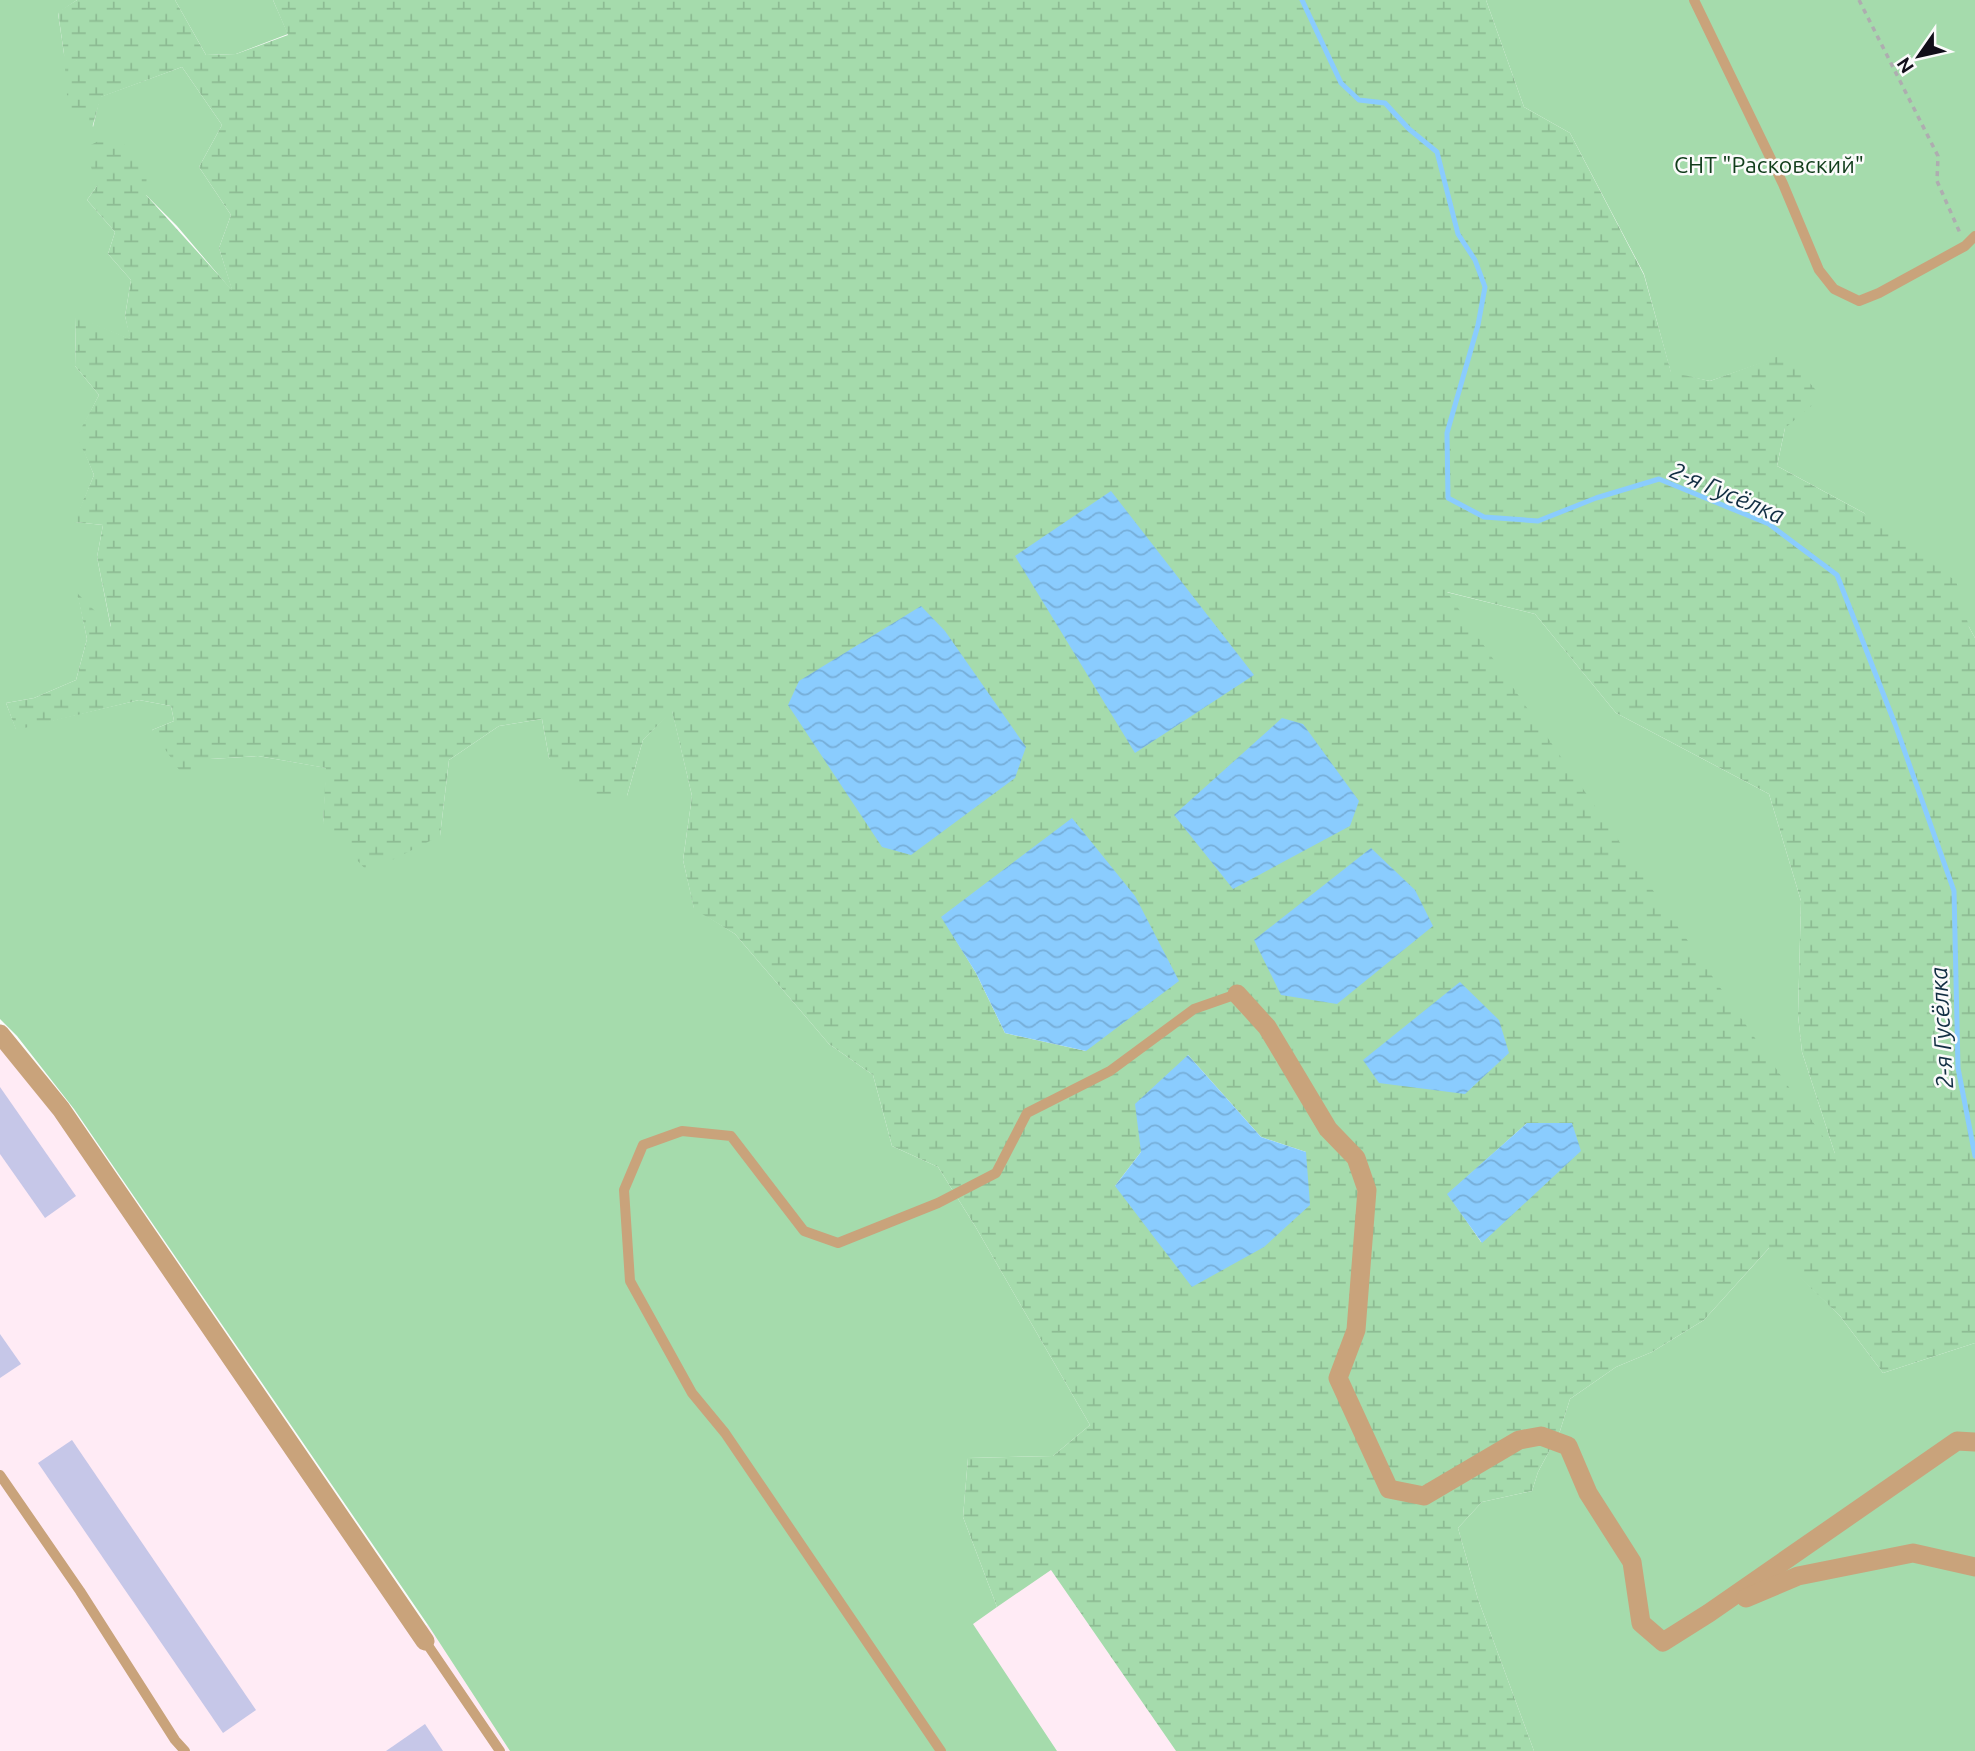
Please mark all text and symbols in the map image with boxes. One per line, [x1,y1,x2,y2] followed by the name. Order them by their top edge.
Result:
[1884,21,1954,91] north arrow
[1892,53,1918,78] text: N
[1674,152,1864,177] park label: СНТ "Расковский"
[1666,456,1789,529] water label: 2-я Гусёлка
[1925,966,1958,1090] water label: 2-я Гусёлка

